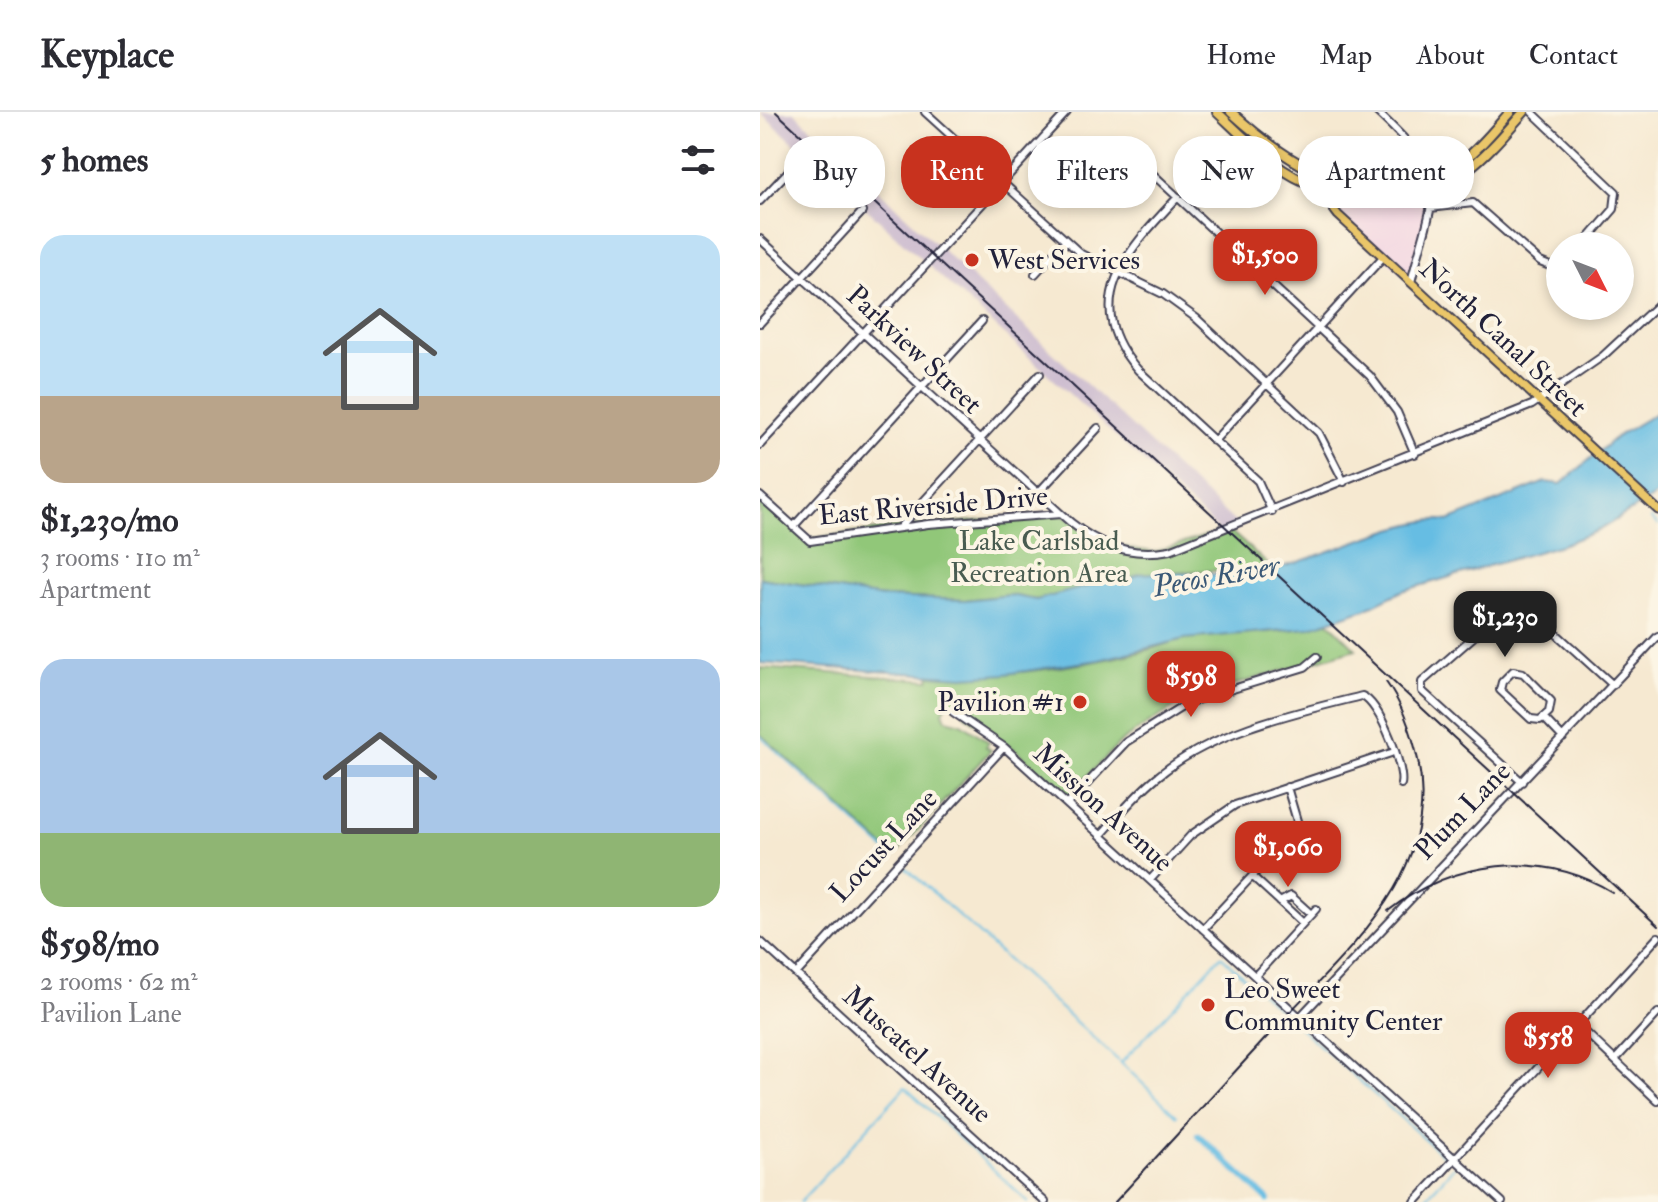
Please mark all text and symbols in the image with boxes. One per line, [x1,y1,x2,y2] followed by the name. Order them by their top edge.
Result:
[40,31,174,79] text: Keyplace
[1206,38,1276,73] text: Home
[1320,38,1372,73] text: Map
[1416,38,1485,73] text: About
[1529,38,1618,73] text: Contact
[784,136,885,208] chip: Buy
[901,136,1012,208] chip: Rent
[1028,136,1157,208] chip: Filters
[1173,136,1282,208] chip: New
[1298,136,1474,208] chip: Apartment
[676,138,720,182] icon: filters
[40,139,148,182] text: 5 homes
[1200,229,1330,297] pin: $1,500
[1546,232,1634,320] north arrow
[1546,232,1634,320] map controls
[1231,239,1299,271] text: $1,500
[987,243,1140,278] place label: West Services
[963,251,981,269] marker: West Services
[1412,251,1594,425] street label: North Canal Street
[839,278,989,422] street label: Parkview Street
[308,287,452,431] icon: home
[817,479,1049,533] street label: East Riverside Drive
[40,499,179,542] text: $1,230/mo
[950,524,1128,591] park label: Lake Carlsbad Recreation Area
[40,542,200,574] text: 3 rooms · 110 m²
[1149,546,1284,606] water label: Pecos River
[40,574,151,606] text: Apartment
[1440,591,1570,659] pin: $1,230
[1472,601,1538,633] text: $1,230
[1144,651,1238,719] pin: $598
[1165,661,1217,693] text: $598
[937,685,1064,720] place label: Pavilion #1
[1071,693,1089,711] marker: Pavilion #1
[308,711,452,855] icon: home
[1026,736,1180,880] street label: Mission Avenue
[1408,754,1519,868] street label: Plum Lane
[823,782,945,910] street label: Locust Lane
[1223,821,1353,889] pin: $1,060
[1253,831,1323,863] text: $1,060
[40,923,159,966] text: $598/mo
[40,966,198,998] text: 2 rooms · 62 m²
[1224,972,1443,1039] place label: Leo Sweet Community Center
[835,979,999,1131] street label: Muscatel Avenue
[1199,996,1217,1014] marker: Leo Sweet Community Center
[40,998,182,1030] text: Pavilion Lane
[1501,1012,1595,1080] pin: $558
[1523,1022,1573,1054] text: $558

